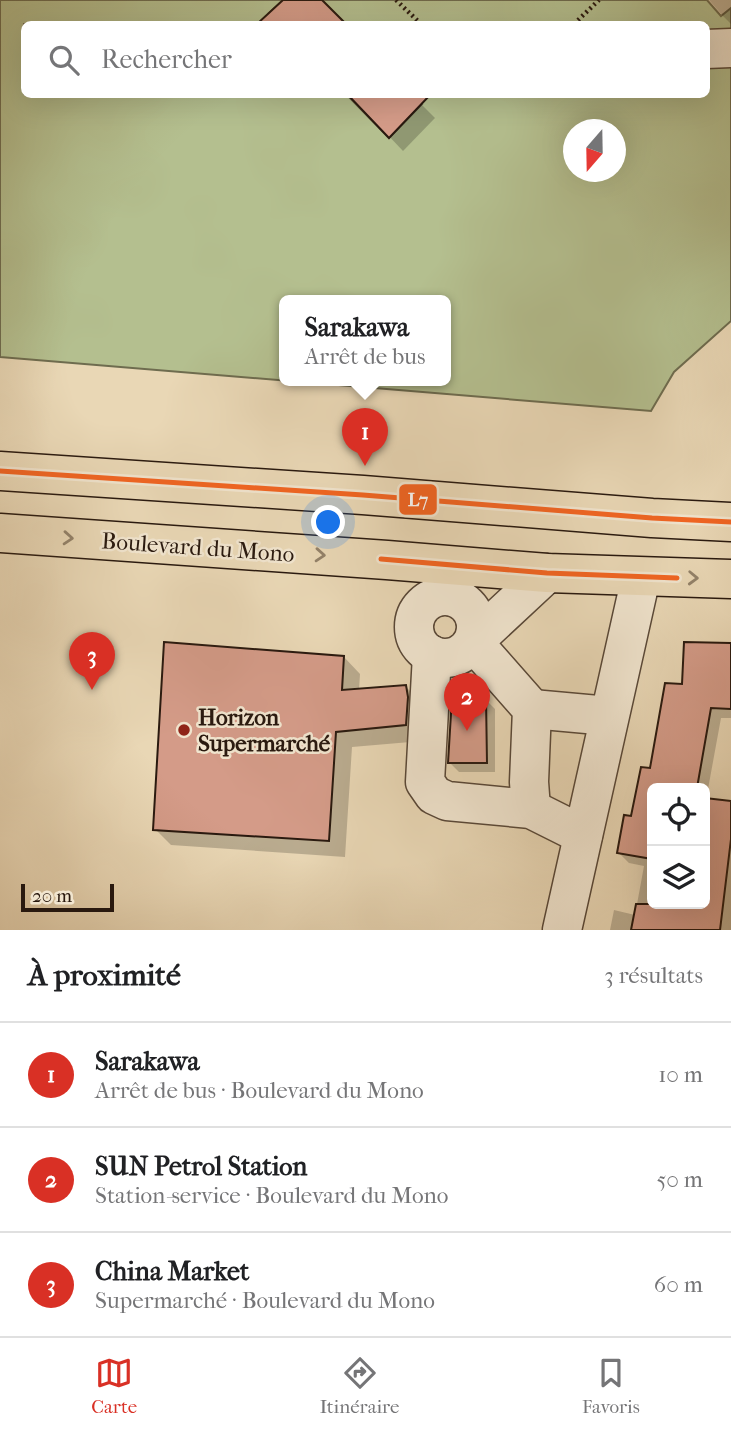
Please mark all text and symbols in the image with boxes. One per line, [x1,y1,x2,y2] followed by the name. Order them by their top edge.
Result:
[21,21,710,98] search box
[45,41,83,79] icon: search
[101,44,232,75] text: Rechercher
[563,119,626,182] north arrow
[279,295,451,386] popup
[304,312,409,343] text: Sarakawa
[304,343,426,370] text: Arrêt de bus
[342,408,388,466] pin: 1
[398,483,438,516] line badge: L7
[408,489,428,511] text: L7
[311,505,345,539] your location
[101,527,295,568] street label: Boulevard du Mono
[63,530,74,545] one-way arrow
[314,547,325,562] one-way arrow
[688,570,699,586] one-way arrow
[69,632,115,690] pin: 3
[444,673,490,731] pin: 2
[198,704,331,757] place label: Horizon Supermarché
[176,722,192,738] marker: Horizon Supermarché
[647,783,710,909] map controls
[647,783,710,846] button: locate
[647,846,710,909] button: layers
[21,881,114,913] scale bar
[32,885,72,907] text: 20 m
[28,958,181,993] text: À proximité
[604,962,703,989] text: 3 résultats
[95,1046,199,1077] text: Sarakawa
[47,1061,55,1088] text: 1
[658,1061,703,1088] text: 10 m
[95,1077,424,1104] text: Arrêt de bus · Boulevard du Mono
[95,1151,307,1182] text: SUN Petrol Station
[45,1166,57,1193] text: 2
[656,1166,703,1193] text: 50 m
[95,1182,448,1209] text: Station-service · Boulevard du Mono
[95,1256,249,1287] text: China Market
[46,1271,56,1298] text: 3
[654,1271,703,1298] text: 60 m
[95,1287,435,1314] text: Supermarché · Boulevard du Mono
[91,1354,137,1418] tab: Carte
[320,1354,399,1418] tab: Itinéraire
[582,1354,640,1418] tab: Favoris

